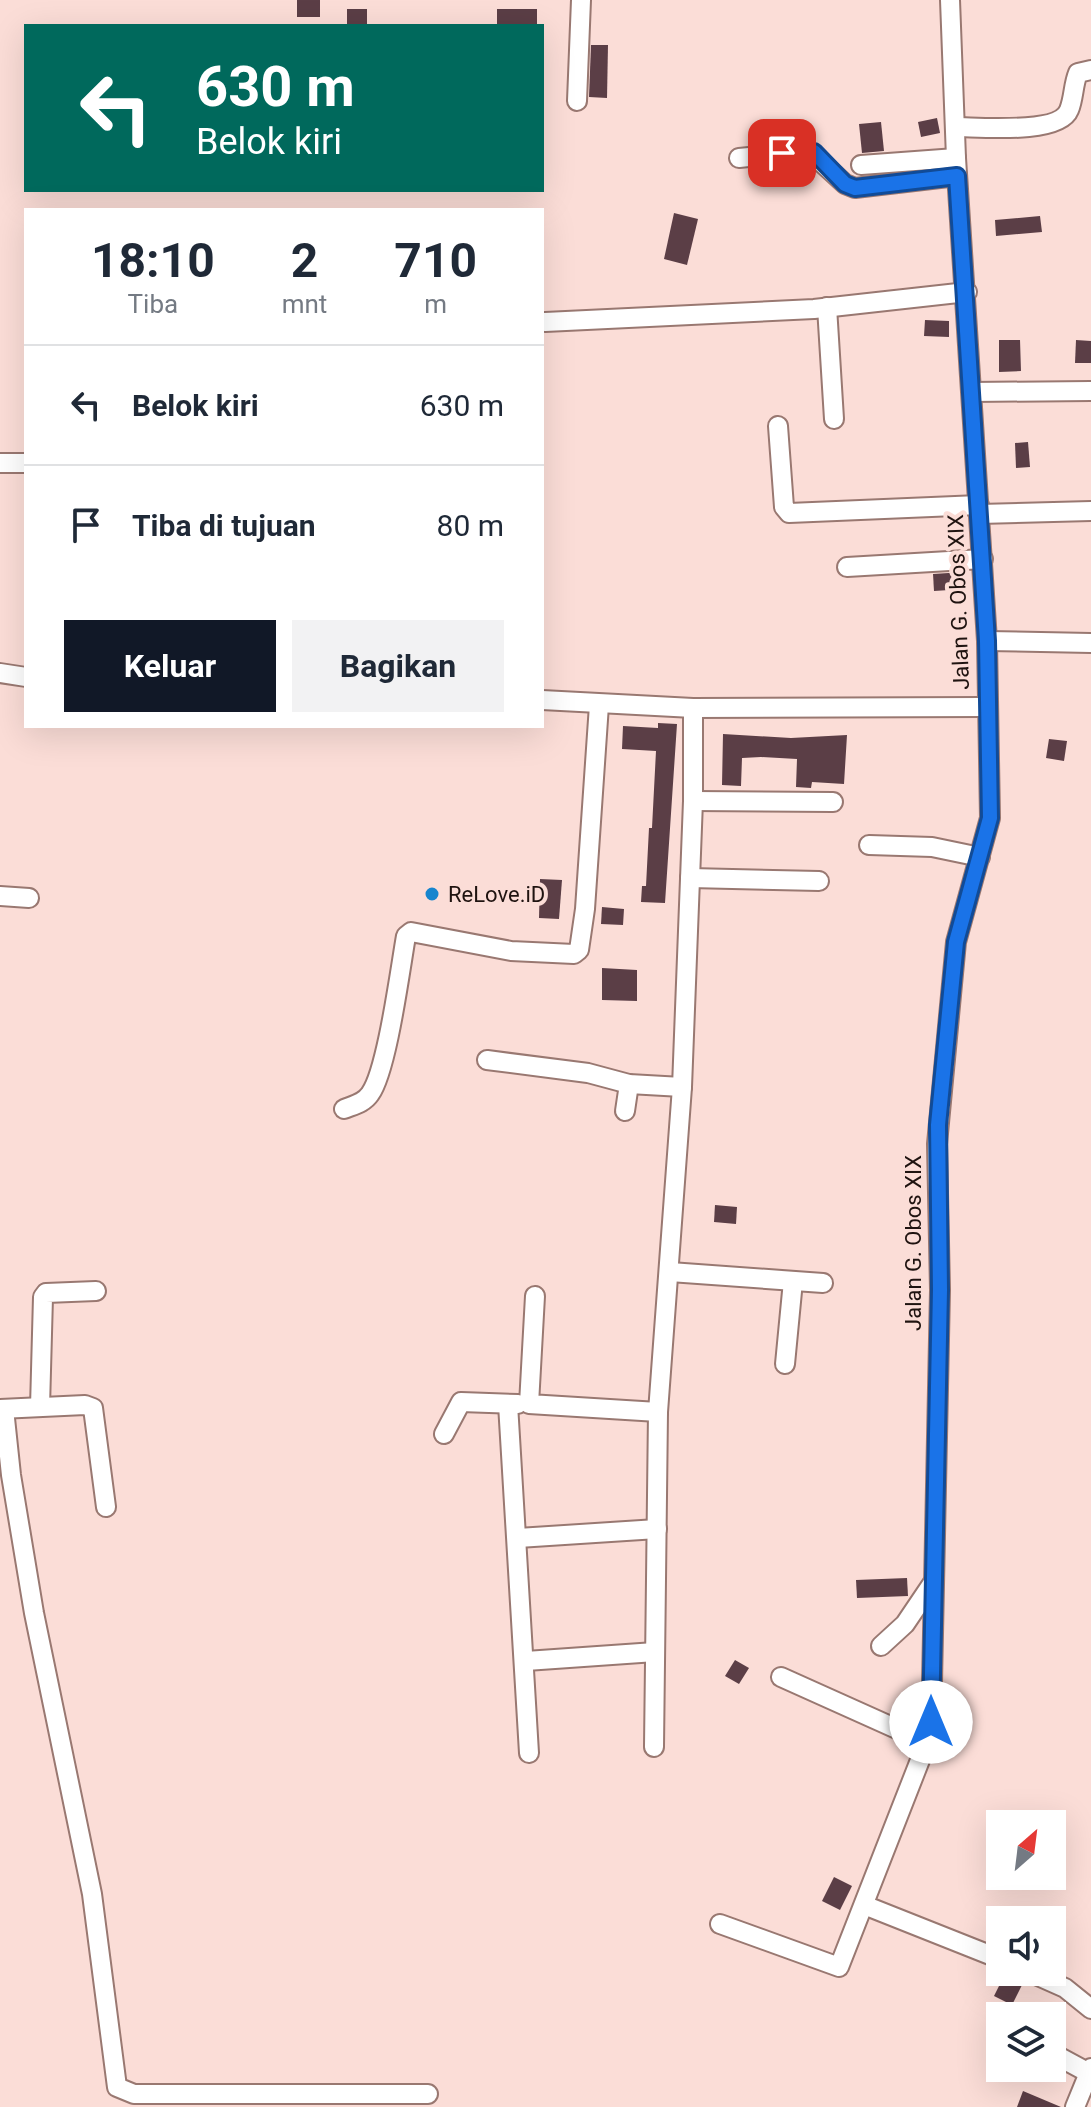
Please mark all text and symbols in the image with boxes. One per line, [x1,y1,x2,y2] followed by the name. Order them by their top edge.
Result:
[196,54,355,120] text: 630 m
[64,56,168,160] icon: left
[748,119,816,187] pin
[196,121,342,163] text: Belok kiri
[760,131,804,175] icon: arrive
[91,232,215,289] text: 18:10
[291,232,318,289] text: 2
[394,232,477,289] text: 710
[128,289,178,319] text: Tiba
[282,289,327,319] text: mnt
[424,289,447,319] text: m
[64,383,108,427] icon: left
[132,388,259,423] text: Belok kiri
[420,388,504,423] text: 630 m
[64,503,108,547] icon: arrive
[132,508,316,543] text: Tiba di tujuan
[437,508,504,543] text: 80 m
[943,513,974,690] street label: Jalan G. Obos XIX
[64,620,276,712] button: Keluar
[292,620,504,712] button: Bagikan
[448,882,545,907] place label: ReLove.iD
[423,885,441,903] marker: ReLove.iD
[901,1155,926,1331] street label: Jalan G. Obos XIX
[889,1680,973,1764] position arrow
[986,1810,1066,1890] north arrow
[986,1810,1066,2082] map controls
[986,1906,1066,1986] button: sound
[986,2002,1066,2082] button: layers

